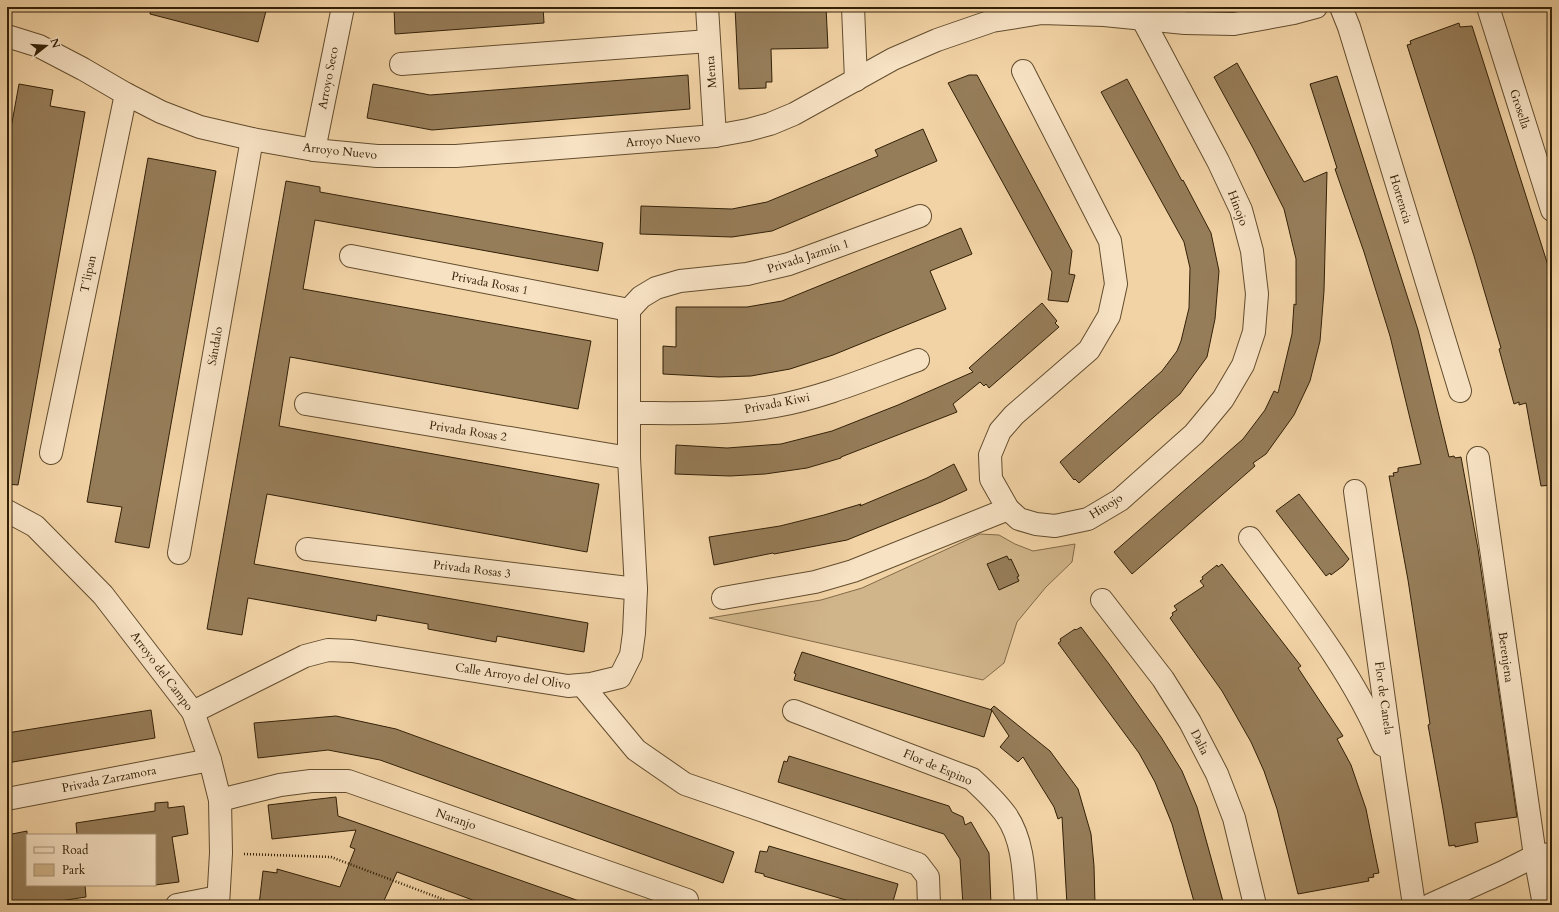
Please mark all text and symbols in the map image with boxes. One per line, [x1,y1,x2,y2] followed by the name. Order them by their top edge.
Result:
[26,26,66,66] north arrow
[47,36,64,50] text: N
[314,45,342,111] street label: Arroyo Seco
[702,54,720,89] street label: Menta
[1506,87,1534,132] street label: Grosella
[625,129,701,151] street label: Arroyo Nuevo
[302,139,378,163] street label: Arroyo Nuevo
[1386,172,1416,226] street label: Hortencia
[1224,188,1252,228] street label: Hinojo
[765,235,851,277] street label: Privada Jazmín 1
[76,254,100,294] street label: T´lipan
[450,268,530,298] street label: Privada Rosas 1
[204,325,226,367] street label: Sándalo
[743,389,812,417] street label: Privada Kiwi
[428,417,508,445] street label: Privada Rosas 2
[1086,489,1126,522] street label: Hinojo
[432,556,512,582] street label: Privada Rosas 3
[127,628,197,714] street label: Arroyo del Campo
[1495,631,1518,684] street label: Berenjena
[454,659,572,693] street label: Calle Arroyo del Olivo
[1371,660,1397,737] street label: Flor de Canela
[1187,727,1214,758] street label: Dalia
[901,745,975,789] street label: Flor de Espino
[60,762,158,796] street label: Privada Zarzamora
[434,805,479,834] street label: Naranjo
[26,834,156,886] legend
[62,842,89,858] text: Road
[62,862,86,878] text: Park

